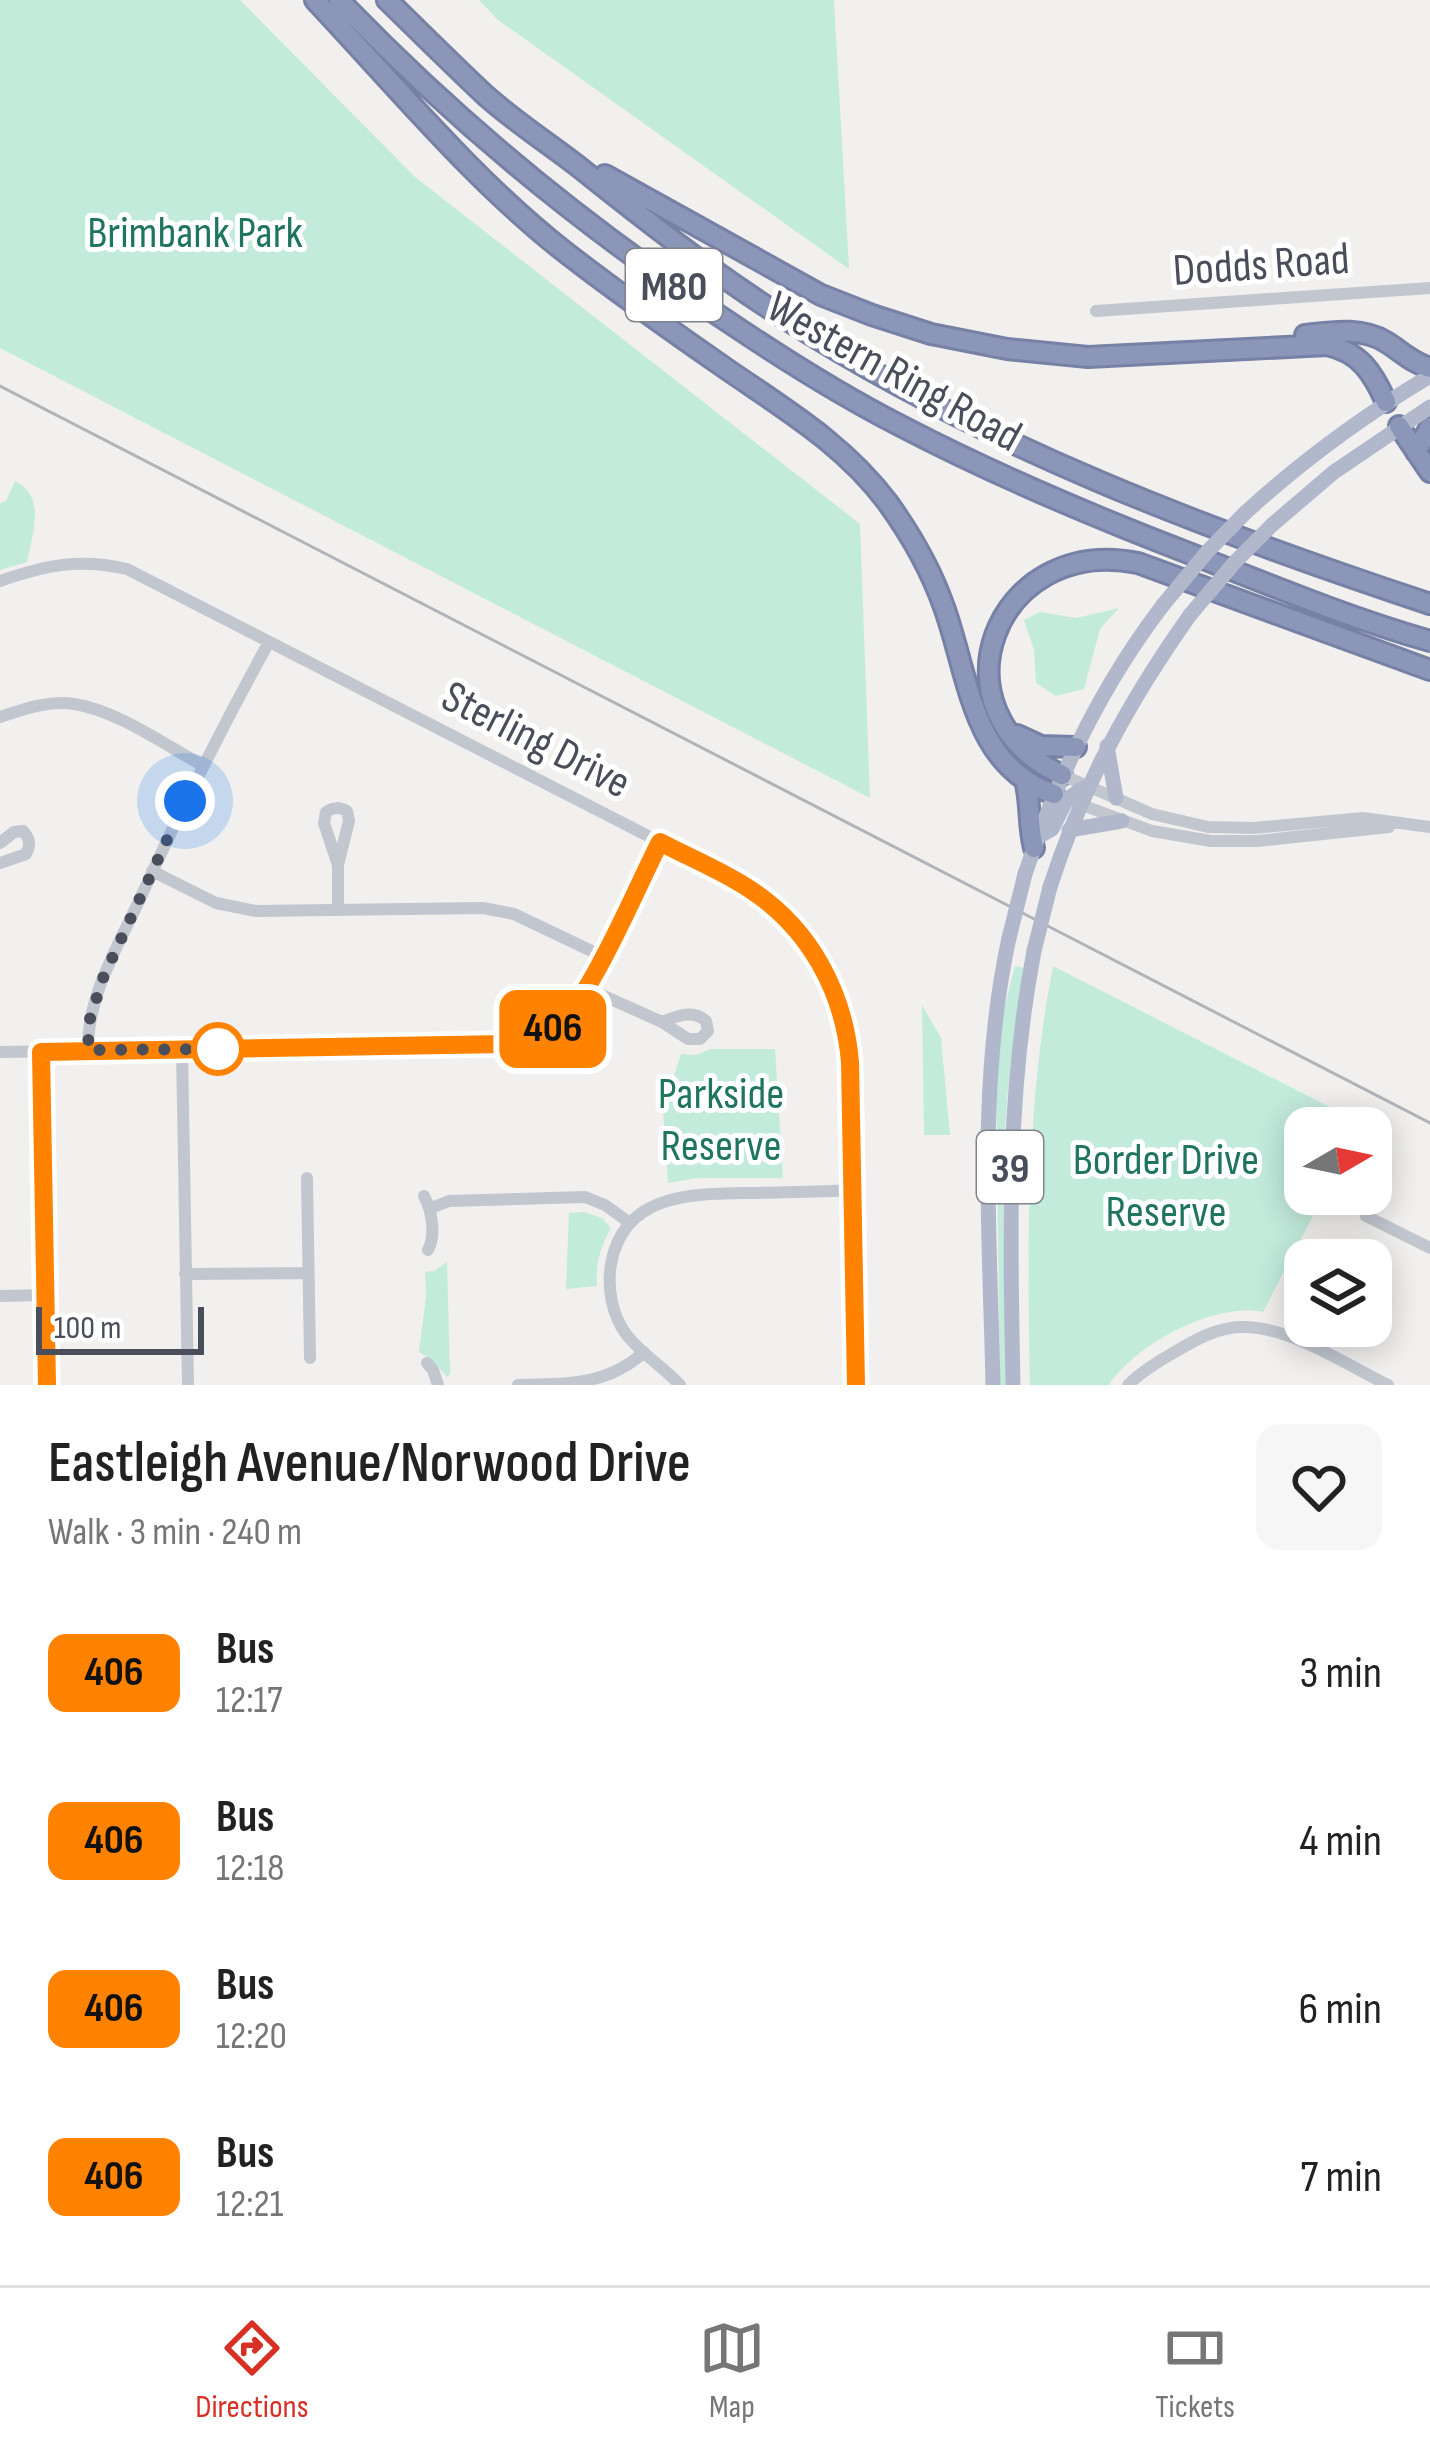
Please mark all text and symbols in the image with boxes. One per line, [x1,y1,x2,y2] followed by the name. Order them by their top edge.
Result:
[87,206,303,261] park label: Brimbank Park
[1171,232,1351,299] street label: Dodds Road
[626,249,722,321] road number: M80
[757,280,1030,465] street label: Western Ring Road
[432,669,639,811] street label: Sterling Drive
[155,771,215,831] your location
[484,990,622,1068] line badge: 406
[523,1003,583,1054] text: 406
[193,1024,243,1074] unlabelled marker
[658,1067,784,1174] park label: Parkside Reserve
[1284,1107,1392,1215] north arrow
[1284,1107,1392,1347] map controls
[977,1131,1043,1203] road number: 39
[1073,1133,1259,1240] park label: Border Drive Reserve
[1284,1239,1392,1347] button: layers
[36,1301,204,1354] scale bar
[54,1308,121,1348] text: 100 m
[1256,1424,1382,1550] button: heart
[48,1430,691,1498] text: Eastleigh Avenue/Norwood Drive
[48,1509,302,1556] text: Walk · 3 min · 240 m
[216,1622,274,1677] text: Bus
[1299,1646,1382,1701] text: 3 min
[84,1647,144,1698] text: 406
[216,1677,283,1724] text: 12:17
[216,1790,274,1845] text: Bus
[1300,1814,1382,1869] text: 4 min
[84,1815,144,1866] text: 406
[216,1845,284,1892] text: 12:18
[216,1958,274,2013] text: Bus
[1299,1982,1382,2037] text: 6 min
[84,1983,144,2034] text: 406
[216,2013,287,2060] text: 12:20
[216,2126,274,2181] text: Bus
[1300,2150,1382,2205] text: 7 min
[84,2151,144,2202] text: 406
[216,2181,283,2228] text: 12:21
[195,2315,309,2427] tab: Directions
[699,2315,765,2427] tab: Map
[1155,2315,1235,2427] tab: Tickets

